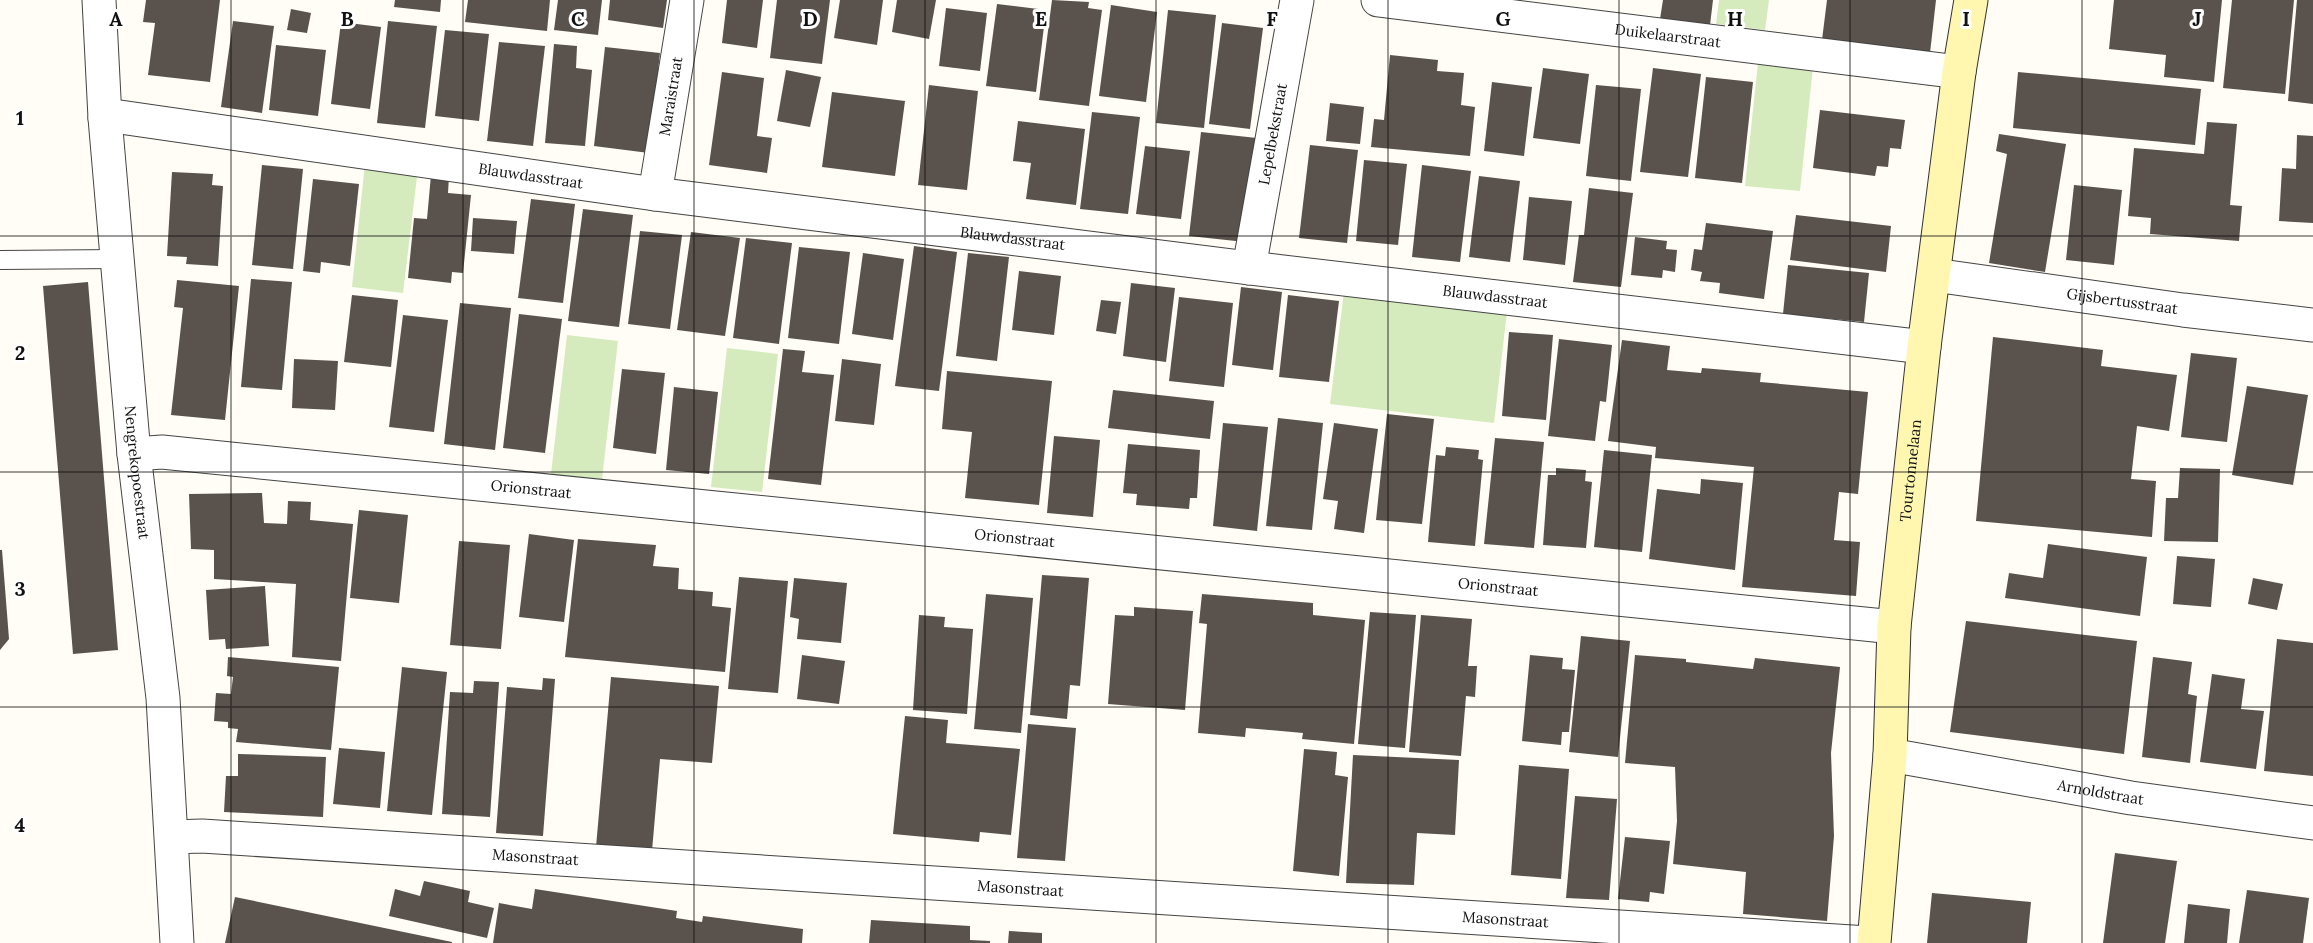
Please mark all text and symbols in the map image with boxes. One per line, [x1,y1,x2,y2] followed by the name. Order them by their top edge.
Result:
[109,6,123,31] text: A
[340,6,354,31] text: B
[571,6,585,31] text: C
[802,6,818,31] text: D
[1035,6,1047,31] text: E
[1266,6,1278,31] text: F
[1495,6,1511,31] text: G
[1727,6,1743,31] text: H
[1962,6,1970,31] text: I
[2192,6,2202,31] text: J
[1614,19,1722,51] street label: Duikelaarstraat
[655,55,687,137] street label: Maraistraat
[1254,81,1291,187] street label: Lepelbekstraat
[16,105,24,130] text: 1
[477,159,585,193] street label: Blauwdasstraat
[959,222,1067,254] street label: Blauwdasstraat
[1442,281,1549,312] street label: Blauwdasstraat
[2065,284,2179,318] street label: Gijsbertusstraat
[15,340,25,365] text: 2
[121,405,154,540] street label: Nengrekopoestraat
[1895,418,1925,523] street label: Tourtonnelaan
[490,475,572,502] street label: Orionstraat
[973,524,1056,551] street label: Orionstraat
[1457,573,1540,600] street label: Orionstraat
[14,576,26,601] text: 3
[2055,775,2145,809] street label: Arnoldstraat
[15,812,26,837] text: 4
[491,845,579,869] street label: Masonstraat
[976,876,1064,900] street label: Masonstraat
[1461,907,1549,931] street label: Masonstraat

